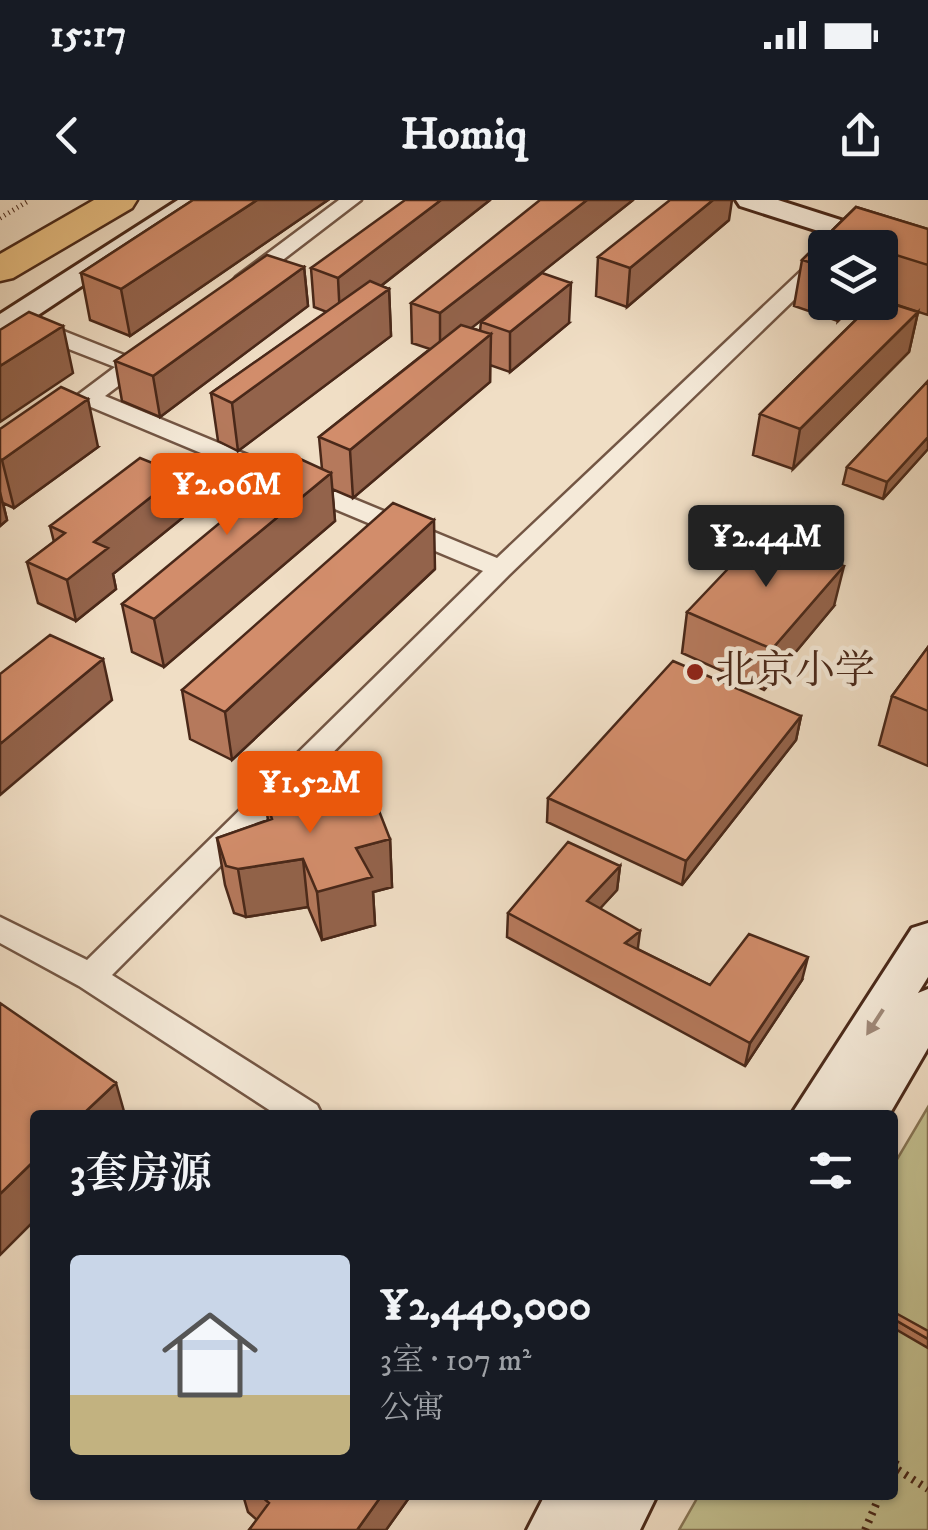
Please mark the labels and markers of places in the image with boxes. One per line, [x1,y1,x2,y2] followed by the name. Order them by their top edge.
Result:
[146,453,308,538] pin: ¥2.06M
[685,505,847,590] pin: ¥2.44M
[715,647,875,697] place label: 北京小学
[684,661,706,683] marker: 北京小学
[229,751,391,836] pin: ¥1.52M

